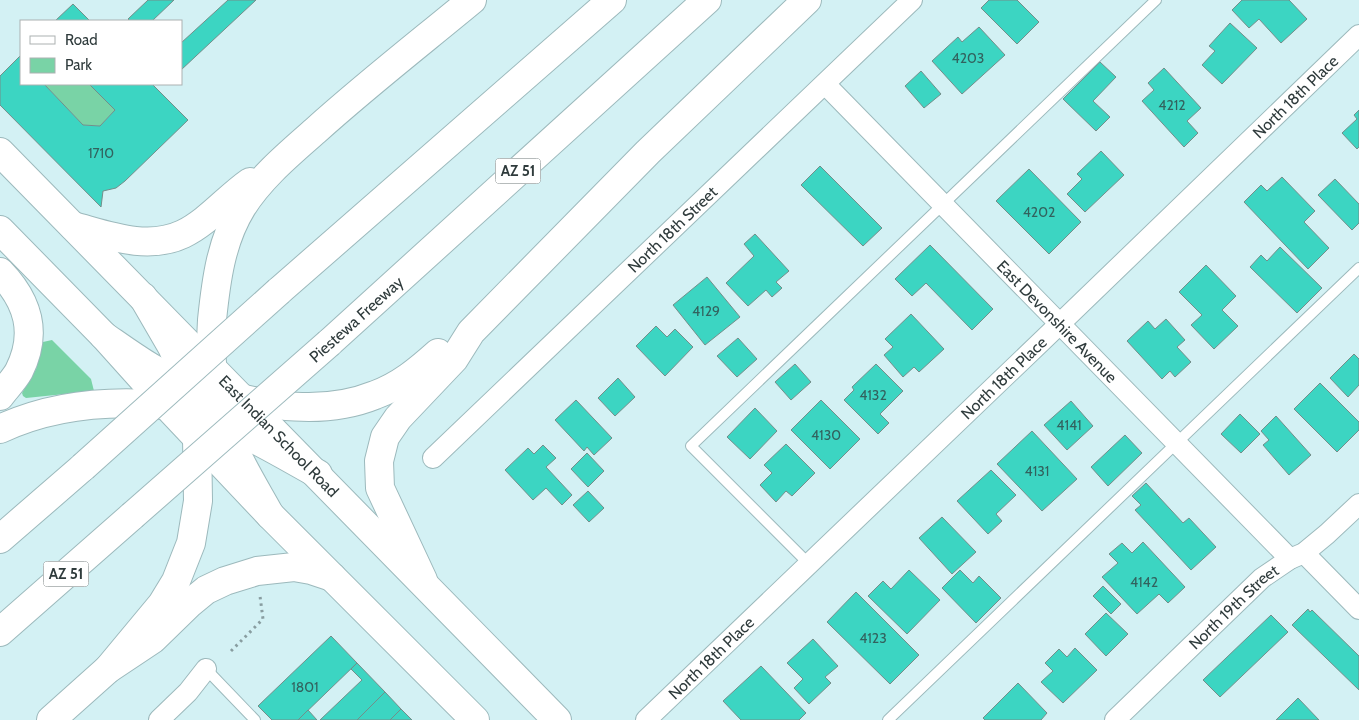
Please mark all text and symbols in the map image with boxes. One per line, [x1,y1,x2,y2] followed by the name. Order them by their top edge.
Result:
[20,20,182,85] legend
[65,31,98,49] text: Road
[952,49,984,67] house number: 4203
[1249,52,1342,142] street label: North 18th Place
[65,56,92,74] text: Park
[1158,96,1186,114] house number: 4212
[88,144,114,162] house number: 1710
[496,158,540,184] road number: AZ 51
[624,182,722,277] street label: North 18th Street
[1023,203,1055,221] house number: 4202
[993,257,1121,387] street label: East Devonshire Avenue
[306,272,407,366] street label: Piestewa Freeway
[692,302,720,320] house number: 4129
[957,333,1051,423] street label: North 18th Place
[215,371,342,501] street label: East Indian School Road
[859,386,887,404] house number: 4132
[1056,416,1082,434] house number: 4141
[811,426,841,444] house number: 4130
[1025,462,1049,480] house number: 4131
[1185,560,1283,653] street label: North 19th Street
[44,562,88,586] road number: AZ 51
[1130,573,1158,591] house number: 4142
[665,613,758,703] street label: North 18th Place
[859,629,887,647] house number: 4123
[291,678,319,696] house number: 1801

